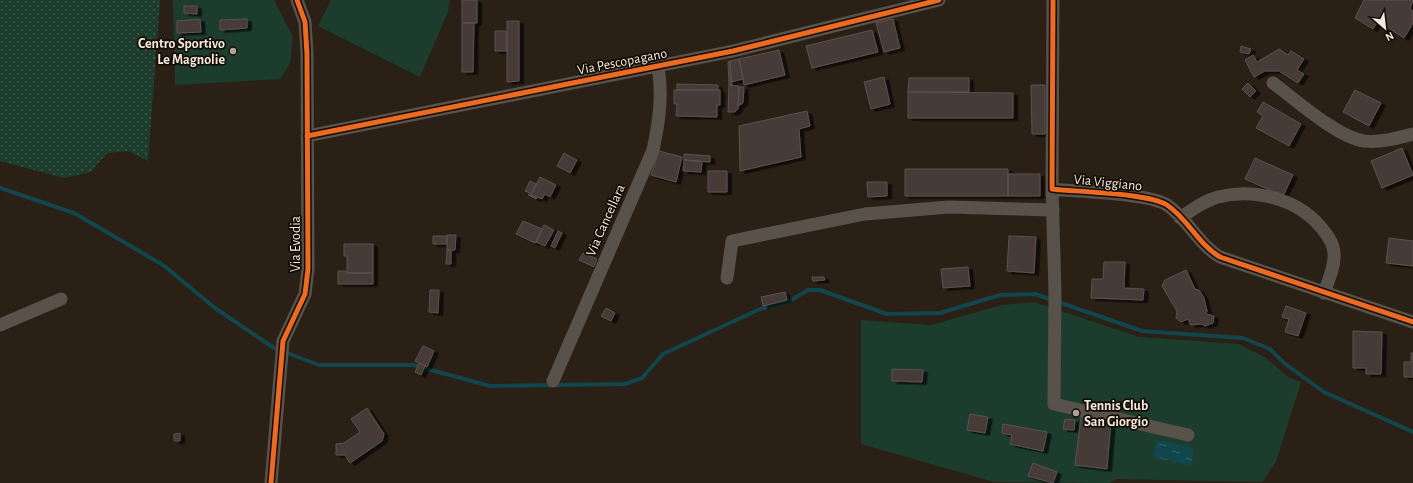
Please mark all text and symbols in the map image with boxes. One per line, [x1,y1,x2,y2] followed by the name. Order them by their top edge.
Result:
[1365,8,1405,48] north arrow
[1383,30,1395,43] text: N
[138,37,225,67] place label: Centro Sportivo Le Magnolie
[228,46,238,56] marker: Centro Sportivo Le Magnolie
[576,46,668,78] street label: Via Pescopagano
[1073,172,1143,194] street label: Via Viggiano
[584,182,628,258] street label: Via Cancellara
[289,215,303,272] street label: Via Evodia
[1084,399,1148,429] place label: Tennis Club San Giorgio
[1071,408,1081,418] marker: Tennis Club San Giorgio

